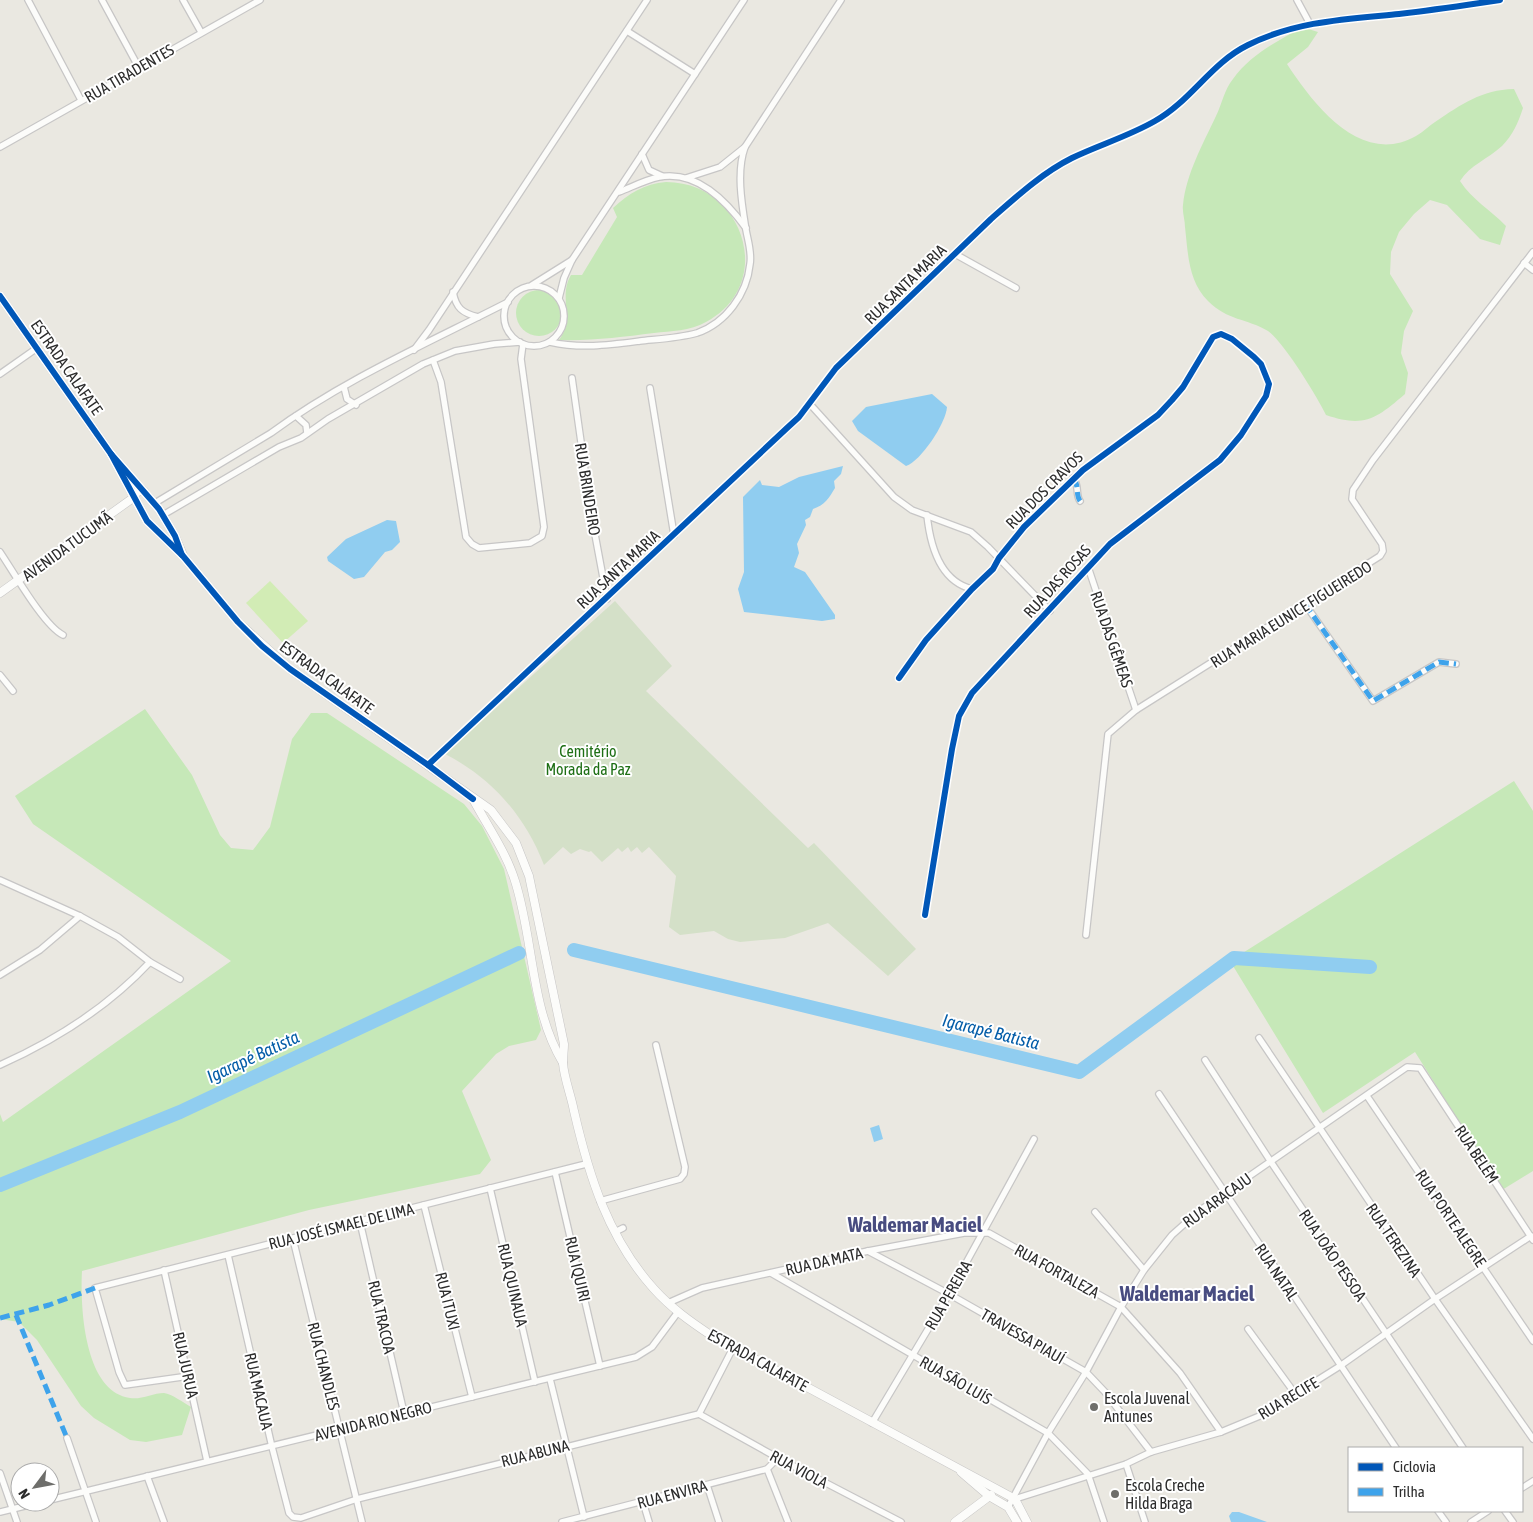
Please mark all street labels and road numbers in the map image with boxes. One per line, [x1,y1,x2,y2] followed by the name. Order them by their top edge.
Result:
[81,40,177,106] street label: RUA TIRADENTES
[860,240,950,327] street label: RUA SANTA MARIA
[28,316,106,418] street label: ESTRADA CALAFATE
[572,441,604,537] street label: RUA BRINDEIRO
[1002,448,1086,532] street label: RUA DOS CRAVOS
[19,507,115,585] street label: AVENIDA TUCUMÃ
[573,526,663,612] street label: RUA SANTA MARIA
[1020,541,1095,621] street label: RUA DAS ROSAS
[1207,557,1375,671] street label: RUA MARIA EUNICE FIGUEIREDO
[1087,589,1137,690] street label: RUA DAS GÊMEAS
[277,637,378,717] street label: ESTRADA CALAFATE
[1451,1122,1503,1186] street label: RUA BELÉM
[1412,1166,1490,1270] street label: RUA PORTE ALEGRE
[1179,1169,1255,1231] street label: RUA ARACAJU
[267,1199,416,1253] street label: RUA JOSÉ ISMAEL DE LIMA
[1363,1200,1425,1280] street label: RUA TEREZINA
[1296,1206,1370,1304] street label: RUA JOÃO PESSOA
[562,1235,594,1303] street label: RUA IQUIRI
[1012,1240,1102,1302] street label: RUA FORTALEZA
[1251,1240,1303,1304] street label: RUA NATAL
[495,1242,531,1329] street label: RUA QUINAUA
[784,1243,864,1279] street label: RUA DA MATA
[921,1257,975,1333] street label: RUA PEREIRA
[432,1270,464,1332] street label: RUA ITUXI
[365,1279,399,1355] street label: RUA TRACOA
[978,1305,1068,1367] street label: TRAVESSA PIAUÍ
[304,1320,344,1412] street label: RUA CHANDLES
[705,1325,811,1395] street label: ESTRADA CALAFATE
[170,1330,202,1400] street label: RUA JURUA
[241,1351,277,1431] street label: RUA MACAUA
[917,1352,995,1408] street label: RUA SÃO LUÍS
[1255,1373,1321,1423] street label: RUA RECIFE
[312,1398,434,1444] street label: AVENIDA RIO NEGRO
[499,1436,571,1470] street label: RUA ABUNA
[767,1446,831,1492] street label: RUA VIOLA
[635,1476,709,1512] street label: RUA ENVIRA

